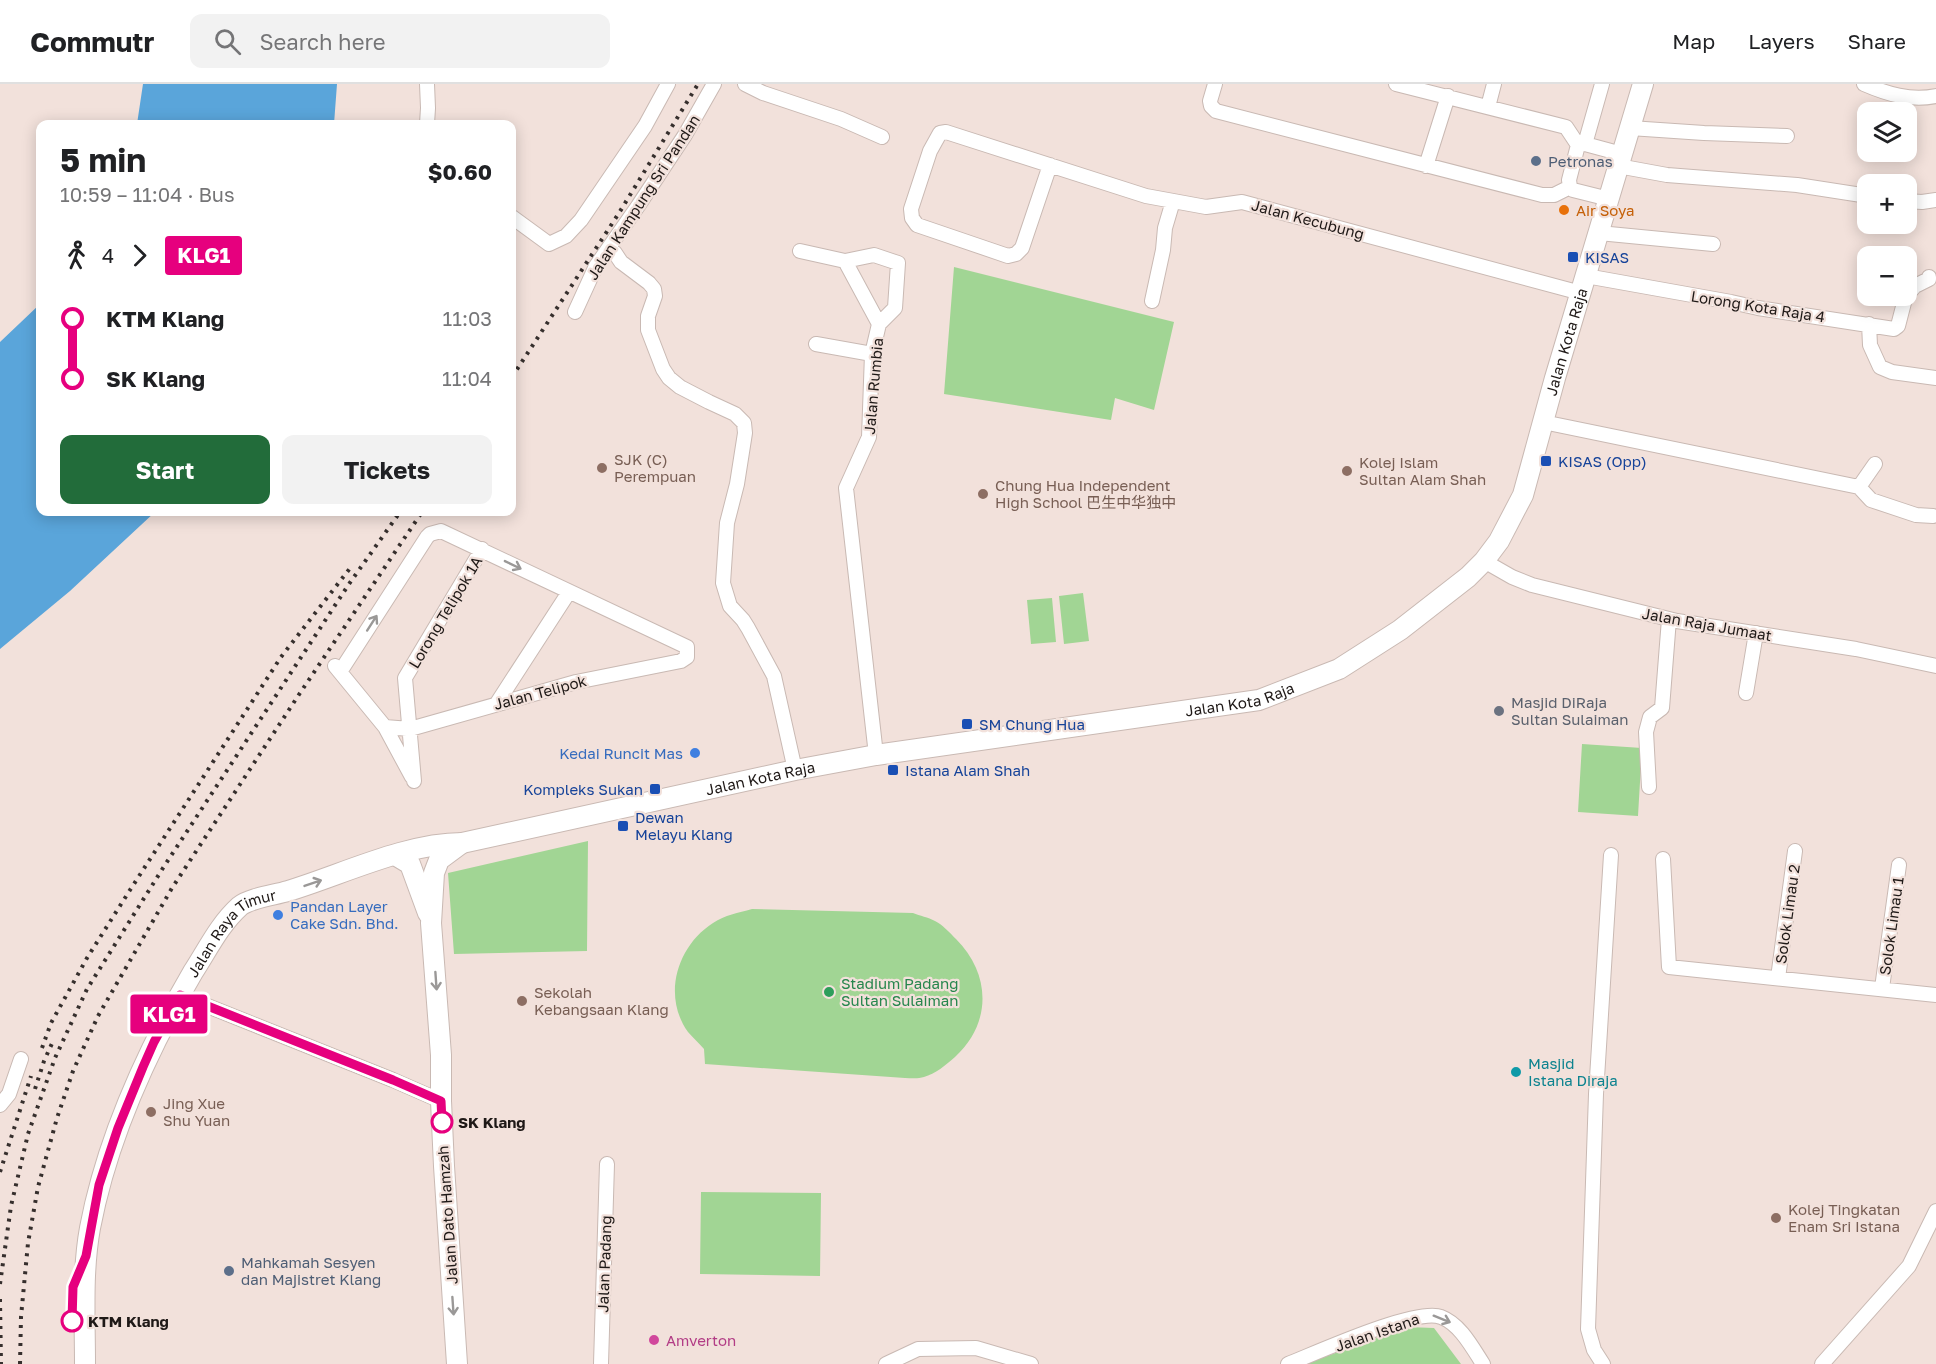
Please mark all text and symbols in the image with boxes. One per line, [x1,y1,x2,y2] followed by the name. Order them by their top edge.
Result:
[190,14,610,68] search box
[30,25,154,58] text: Commutr
[211,25,244,58] icon: search
[259,28,386,55] text: Search here
[1672,28,1715,54] text: Map
[1748,28,1815,54] text: Layers
[1848,28,1906,54] text: Share
[1857,102,1917,306] map controls
[1857,102,1917,162] button: layers
[583,111,703,283] street label: Jalan Kampung Sri Pandan
[60,140,146,179] text: 5 min
[1548,152,1613,170] place label: Petronas
[1529,154,1543,168] marker: Petronas
[428,158,492,185] text: $0.60
[1857,174,1917,234] button: +
[60,182,235,206] text: 10:59 – 11:04 · Bus
[1250,195,1366,243] street label: Jalan Kecubung
[1576,201,1634,219] place label: Air Soya
[1557,203,1571,217] marker: Air Soya
[60,239,93,272] icon: walk
[123,239,156,272] icon: forward
[177,242,230,268] text: KLG1
[102,243,114,267] text: 4
[1857,246,1917,306] button: −
[1585,248,1629,266] place label: KISAS
[1566,250,1580,264] marker: KISAS
[1542,286,1590,398] street label: Jalan Kota Raja
[1690,287,1826,325] street label: Lorong Kota Raja 4
[106,305,224,332] text: KTM Klang
[443,306,492,330] text: 11:03
[860,337,886,435] street label: Jalan Rumbia
[106,365,205,392] text: SK Klang
[442,366,492,390] text: 11:04
[60,435,270,504] button: Start
[282,435,492,504] button: Tickets
[614,450,696,485] place label: SJK (C) Perempuan
[1558,452,1647,470] place label: KISAS (Opp)
[1359,453,1486,488] place label: Kolej Islam Sultan Alam Shah
[1539,454,1553,468] marker: KISAS (Opp)
[595,461,609,475] marker: SJK (C) Perempuan
[1340,464,1354,478] marker: Kolej Islam Sultan Alam Shah
[995,476,1176,511] place label: Chung Hua Independent High School 巴生中华独中
[976,487,990,501] marker: Chung Hua Independent High School 巴生中华独中
[404,553,486,671] street label: Lorong Telipok 1A
[504,559,522,571] one-way arrow
[1641,604,1773,644] street label: Jalan Raja Jumaat
[366,615,378,632] one-way arrow
[492,671,589,713] street label: Jalan Telipok
[1184,678,1297,720] street label: Jalan Kota Raja
[1511,693,1629,728] place label: Masjid DiRaja Sultan Sulaiman
[1492,704,1506,718] marker: Masjid DiRaja Sultan Sulaiman
[979,715,1085,733] place label: SM Chung Hua
[960,717,974,731] marker: SM Chung Hua
[559,744,683,762] place label: Kedai Runcit Mas
[688,746,702,760] marker: Kedai Runcit Mas
[704,757,816,798] street label: Jalan Kota Raja
[905,761,1030,779] place label: Istana Alam Shah
[886,763,900,777] marker: Istana Alam Shah
[523,780,643,798] place label: Kompleks Sukan
[648,782,662,796] marker: Kompleks Sukan
[635,808,733,843] place label: Dewan Melayu Klang
[616,819,630,833] marker: Dewan Melayu Klang
[1771,863,1803,965] street label: Solok Limau 2
[303,876,322,887] one-way arrow
[1875,876,1907,976] street label: Solok Limau 1
[183,885,278,980] street label: Jalan Raya Timur
[290,897,399,932] place label: Pandan Layer Cake Sdn. Bhd.
[271,908,285,922] marker: Pandan Layer Cake Sdn. Bhd.
[430,971,441,991] one-way arrow
[841,974,959,1009] place label: Stadium Padang Sultan Sulaiman
[534,983,669,1018] place label: Sekolah Kebangsaan Klang
[822,985,836,999] marker: Stadium Padang Sultan Sulaiman
[127,994,211,1034] line badge: KLG1
[515,994,529,1008] marker: Sekolah Kebangsaan Klang
[142,1001,196,1027] text: KLG1
[1528,1054,1618,1089] place label: Masjid Istana Diraja
[1509,1065,1523,1079] marker: Masjid Istana Diraja
[163,1094,230,1129] place label: Jing Xue Shu Yuan
[144,1105,158,1119] marker: Jing Xue Shu Yuan
[431,1111,453,1133] marker: SK Klang
[458,1113,526,1131] place label: SK Klang
[433,1145,461,1285] street label: Jalan Dato Hamzah
[1788,1200,1900,1235] place label: Kolej Tingkatan Enam Sri Istana
[1769,1211,1783,1225] marker: Kolej Tingkatan Enam Sri Istana
[593,1215,615,1313] street label: Jalan Padang
[241,1253,381,1288] place label: Mahkamah Sesyen dan Majistret Klang
[222,1264,236,1278] marker: Mahkamah Sesyen dan Majistret Klang
[448,1296,459,1316] one-way arrow
[1333,1309,1421,1355] street label: Jalan Istana
[61,1310,83,1332] marker: KTM Klang
[88,1312,169,1330] place label: KTM Klang
[1433,1315,1451,1326] one-way arrow
[666,1331,736,1349] place label: Amverton
[647,1333,661,1347] marker: Amverton

